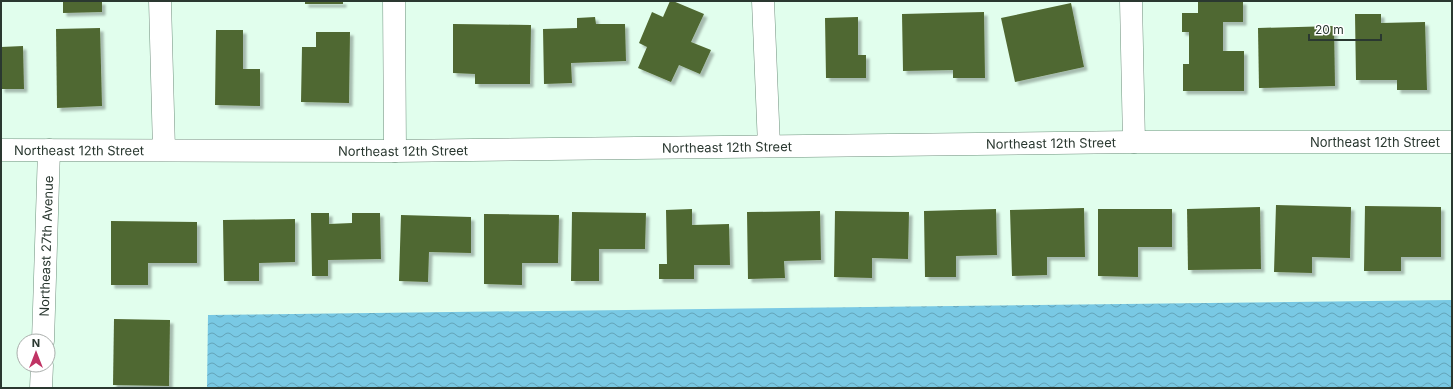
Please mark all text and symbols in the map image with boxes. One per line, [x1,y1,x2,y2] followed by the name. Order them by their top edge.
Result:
[1309,16,1381,42] scale bar
[1315,22,1344,37] text: 20 m
[986,134,1116,152] street label: Northeast 12th Street
[1310,134,1440,150] street label: Northeast 12th Street
[662,138,792,156] street label: Northeast 12th Street
[14,142,144,158] street label: Northeast 12th Street
[338,142,468,159] street label: Northeast 12th Street
[36,175,56,317] street label: Northeast 27th Avenue
[16,333,56,373] north arrow
[32,336,40,350] text: N

